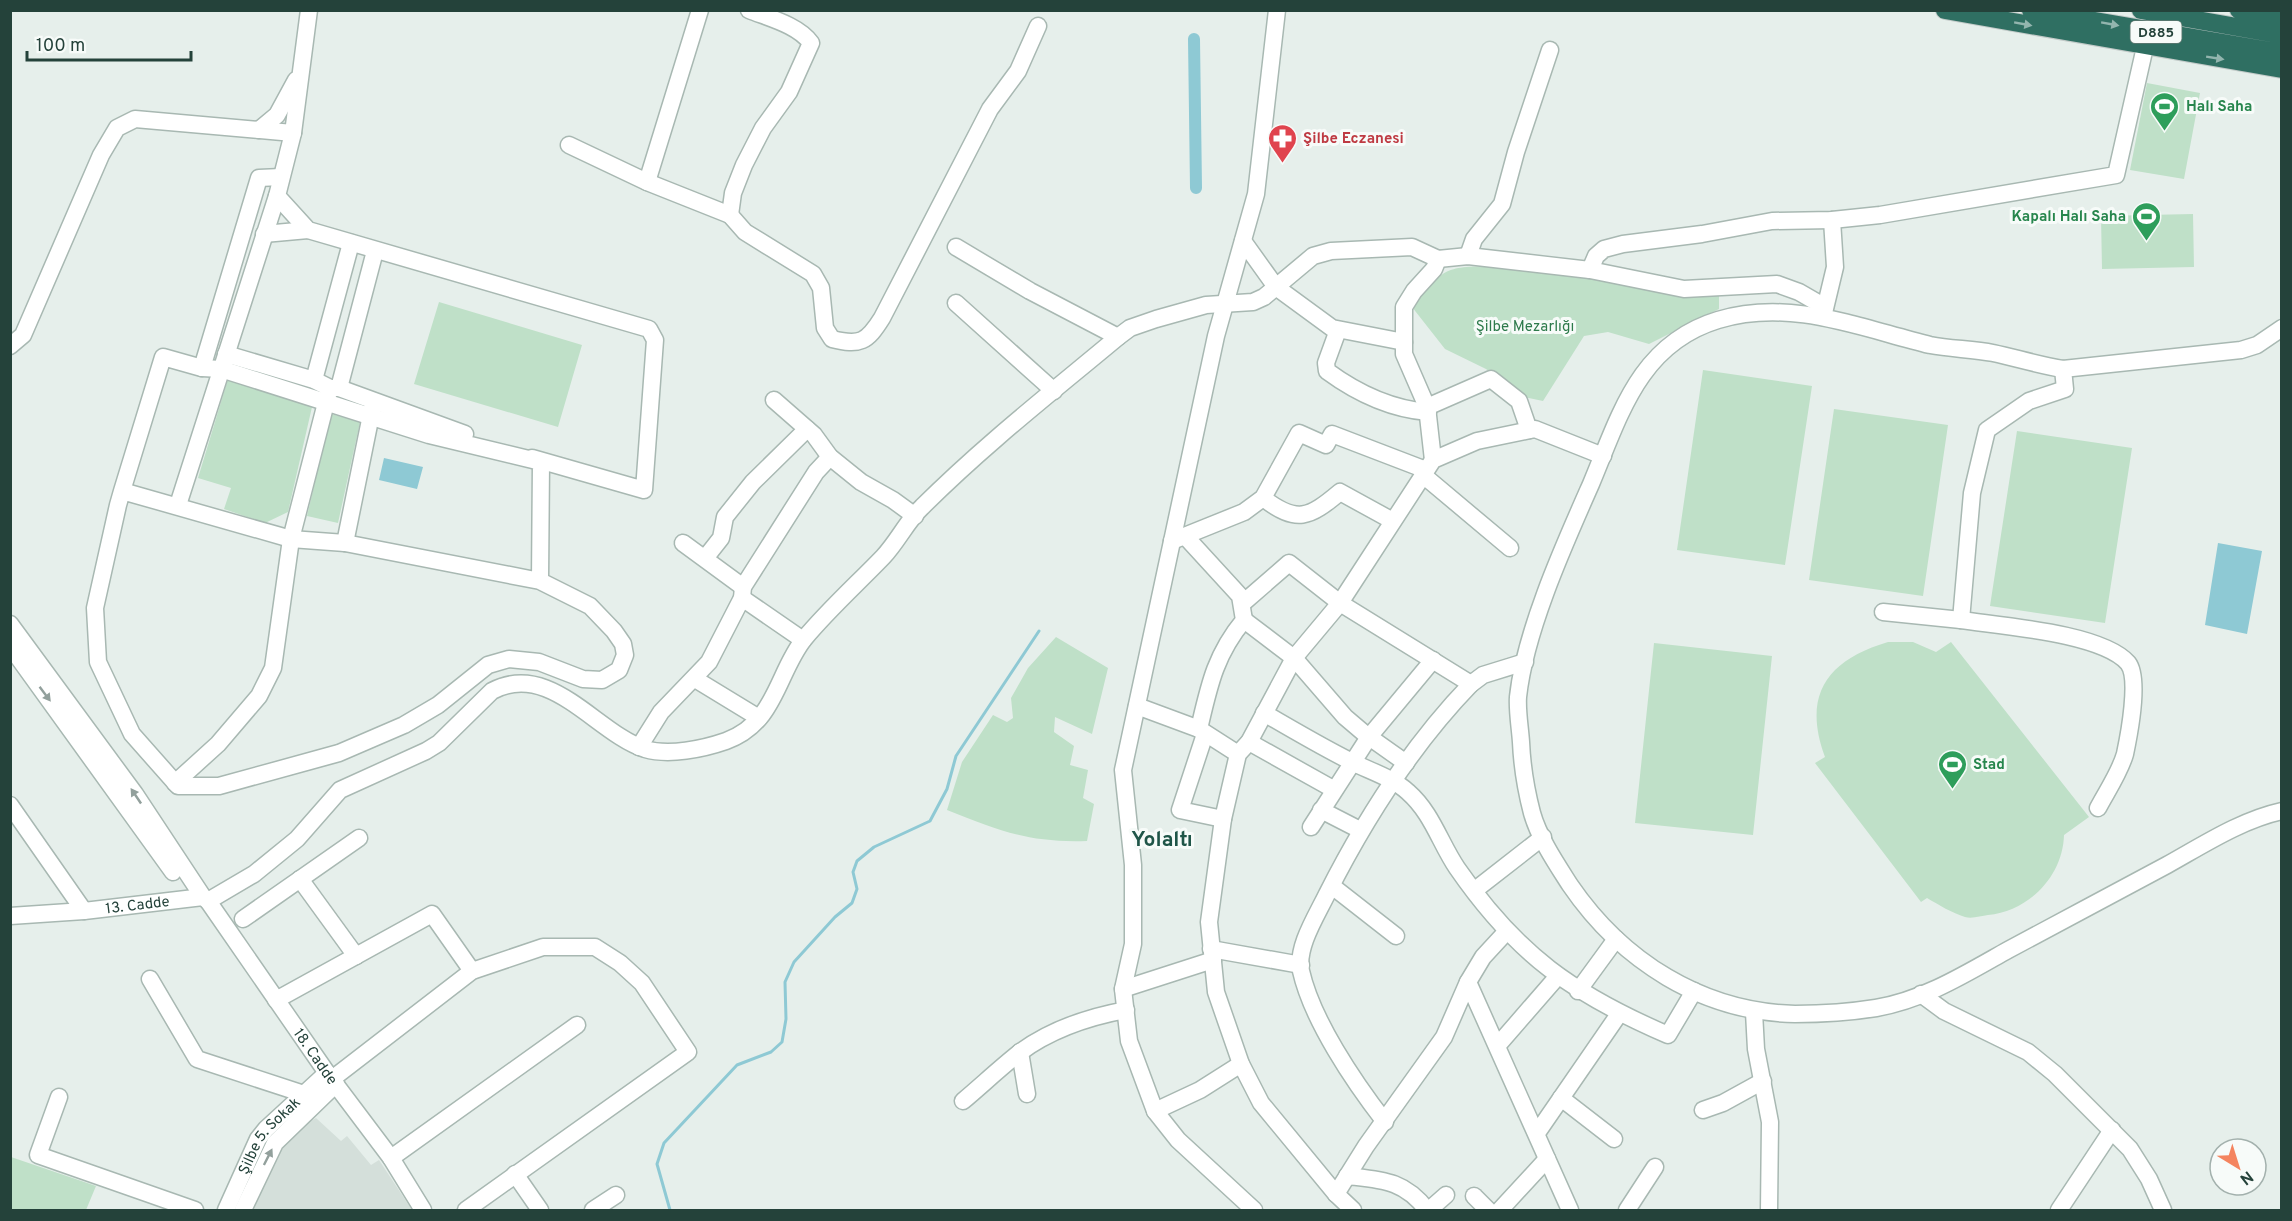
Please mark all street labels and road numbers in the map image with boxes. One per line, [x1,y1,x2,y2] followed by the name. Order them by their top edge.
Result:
[2130,21,2182,43] road number: D885
[105,893,171,919] street label: 13. Cadde
[288,1025,341,1089] street label: 18. Cadde
[235,1094,305,1178] street label: Şilbe 5. Sokak

